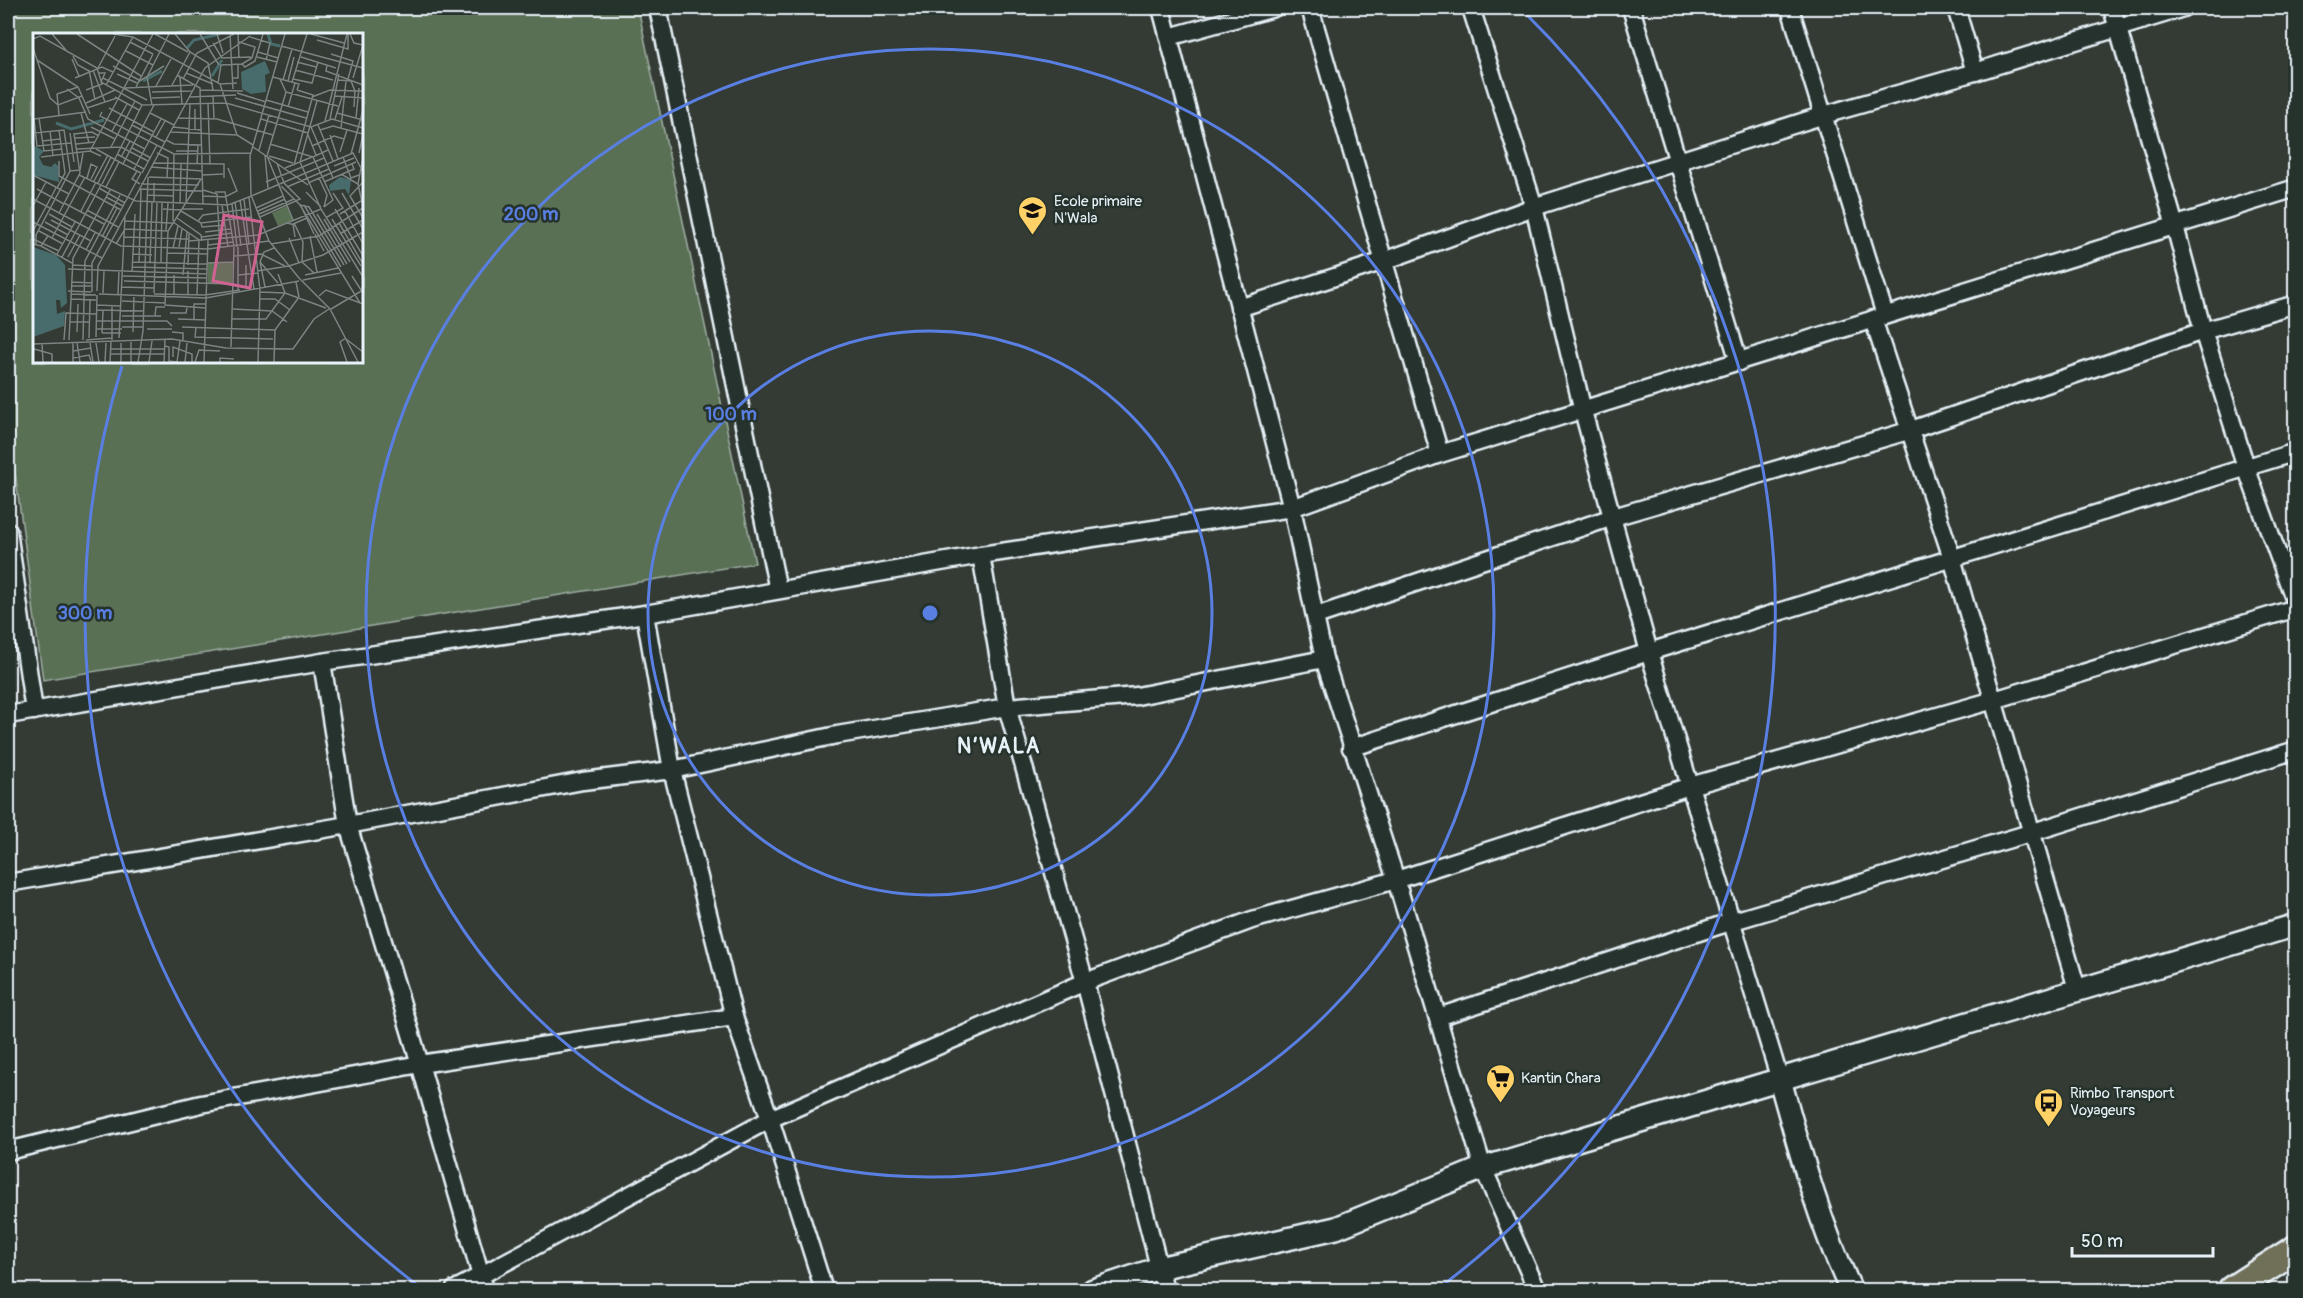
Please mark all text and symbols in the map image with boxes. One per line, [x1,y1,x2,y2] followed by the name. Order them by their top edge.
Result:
[33,33,363,363] inset map
[1054,192,1142,228] place label: Ecole primaire N'Wala
[1017,194,1049,236] school or university icon: Ecole primaire N'Wala
[504,203,558,226] text: 200 m
[705,403,757,426] text: 100 m
[58,602,112,625] text: 300 m
[920,603,940,623] centre of rings
[957,733,1041,760] district label: N’WALA
[1484,1062,1516,1104] supermarket icon: Kantin Chara
[1521,1069,1601,1088] place label: Kantin Chara
[2070,1084,2175,1120] place label: Rimbo Transport Voyageurs
[2033,1086,2065,1128] bus stop icon: Rimbo Transport Voyageurs
[2072,1220,2213,1258] scale bar
[2081,1230,2123,1253] text: 50 m

